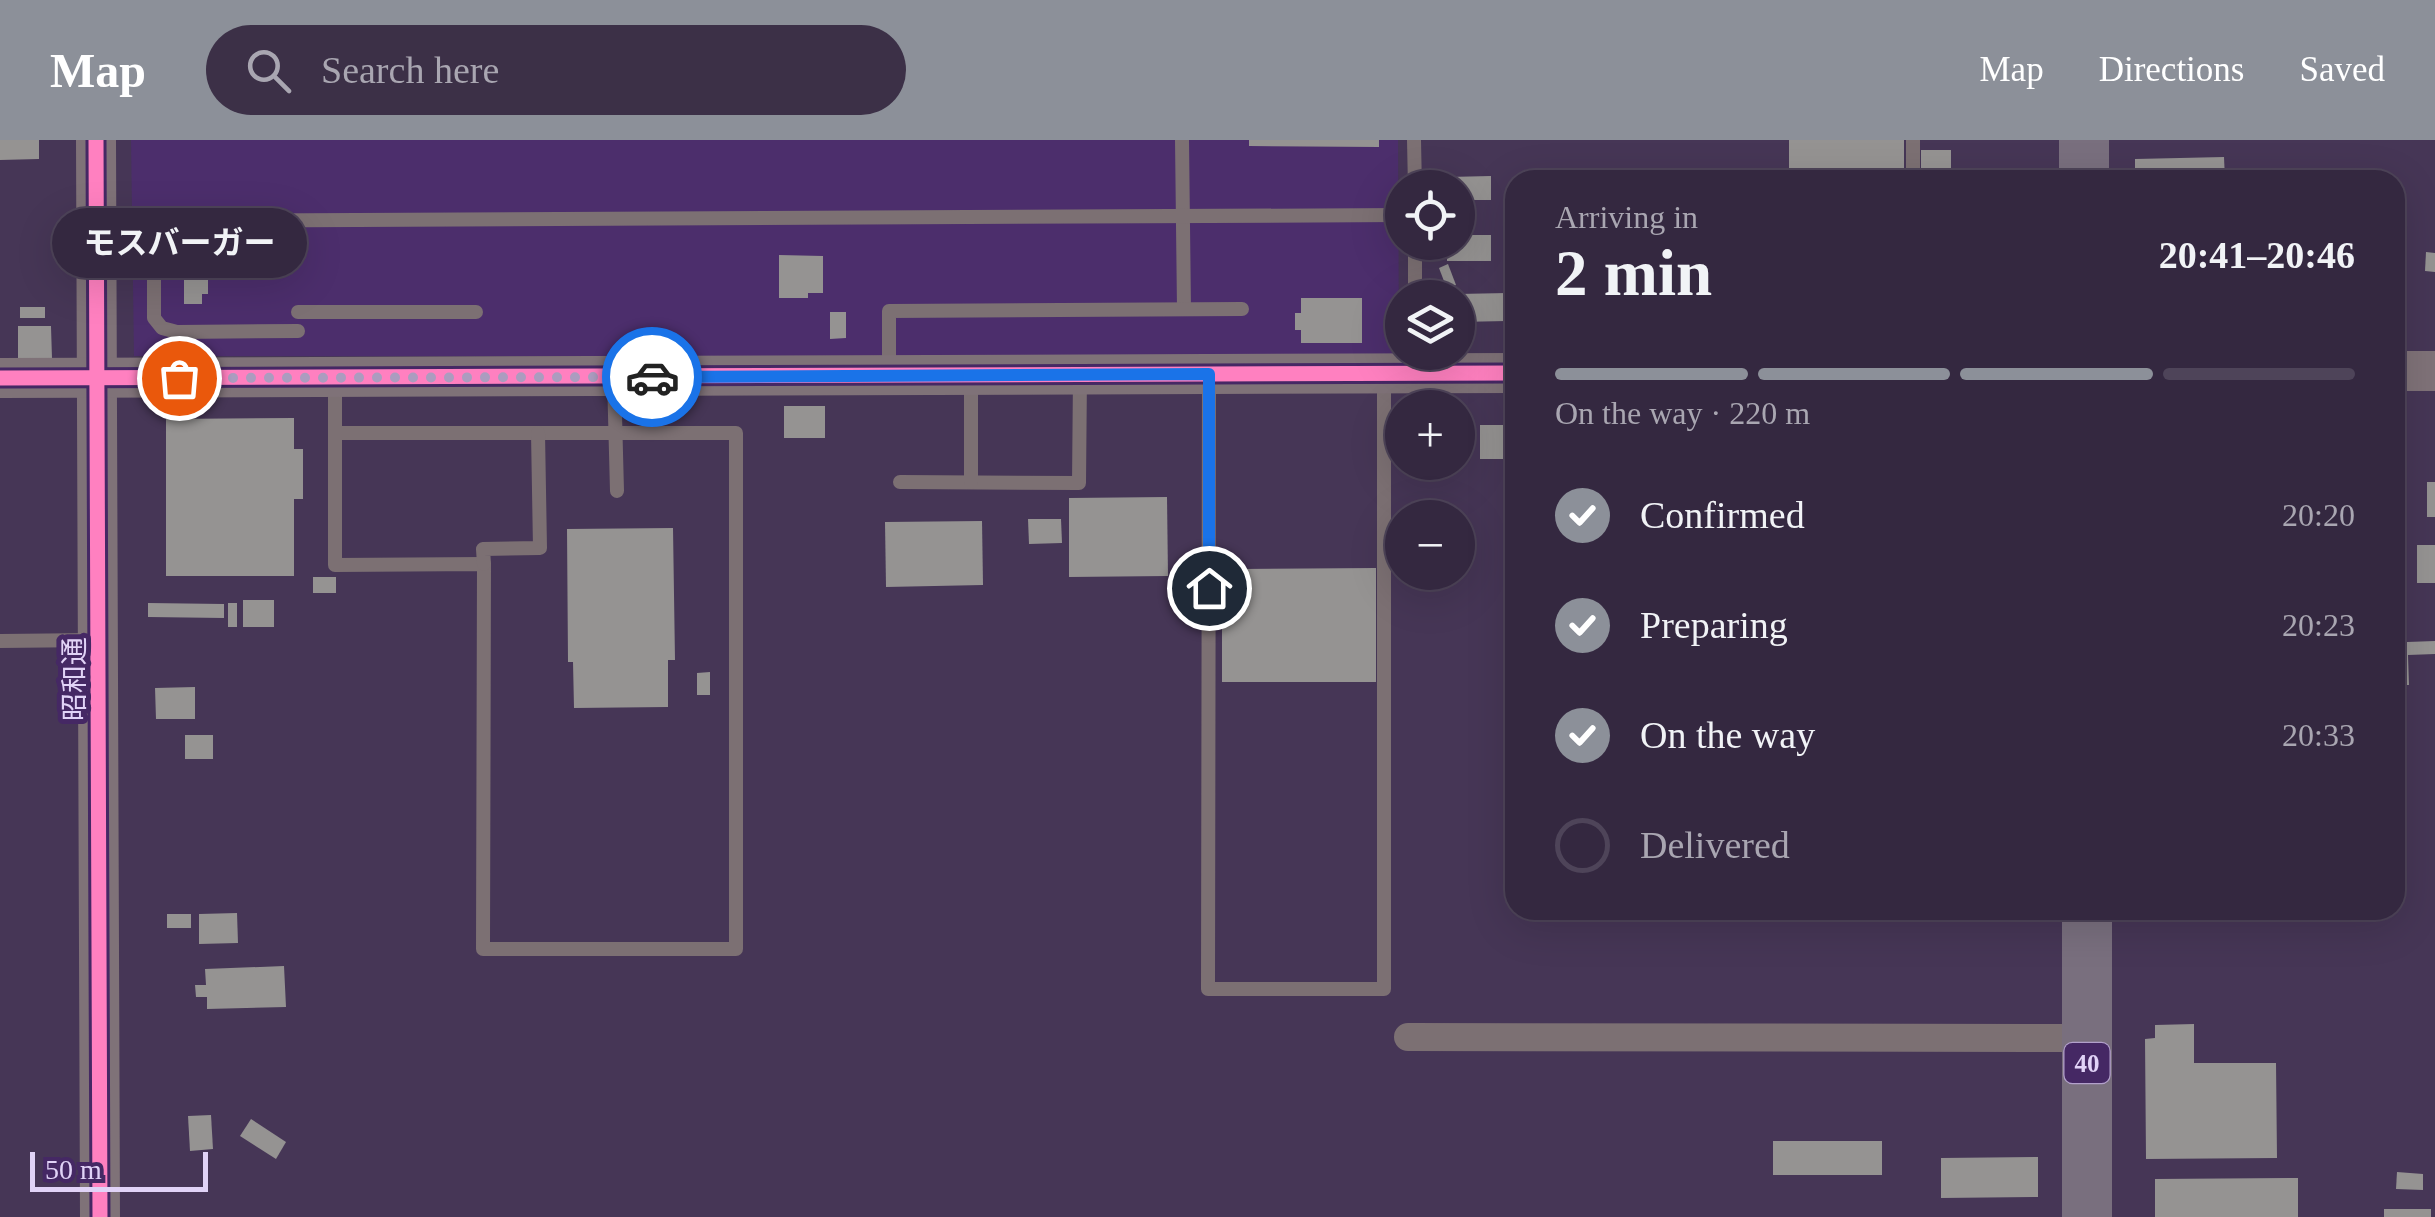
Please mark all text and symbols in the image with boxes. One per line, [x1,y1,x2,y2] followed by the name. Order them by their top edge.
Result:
[206,25,906,115] search box
[241,43,296,98] icon: search
[50,44,146,97] text: Map
[321,49,499,91] text: Search here
[1980,50,2044,89] text: Map
[2099,50,2244,89] text: Directions
[2299,50,2385,89] text: Saved
[1385,170,1475,590] map controls
[1385,170,1475,260] button: locate
[1555,199,1698,235] text: Arriving in
[51,208,306,278] callout: モスバーガー
[83,225,276,261] text: モスバーガー
[2159,234,2355,276] text: 20:41–20:46
[1555,237,1712,309] text: 2 min
[1385,280,1475,370] button: layers
[602,327,702,427] courier
[137,336,222,421] pin
[625,350,680,405] icon: car
[152,351,207,406] icon: bag
[1385,390,1475,480] button: +
[1555,395,1810,431] text: On the way · 220 m
[1555,488,1610,543] icon: check
[1640,494,1805,536] text: Confirmed
[2282,497,2355,533] text: 20:20
[1385,500,1475,590] button: −
[1167,546,1252,631] pin
[1182,561,1237,616] icon: home
[1555,598,1610,653] icon: check
[1640,604,1788,646] text: Preparing
[2282,607,2355,643] text: 20:23
[59,637,90,721] street label: 昭和通
[1555,708,1610,763] icon: check
[1640,714,1815,756] text: On the way
[2282,717,2355,753] text: 20:33
[1640,824,1790,866] text: Delivered
[2064,1043,2110,1083] road number: 40
[30,1147,208,1192] scale bar
[45,1154,102,1185] text: 50 m

